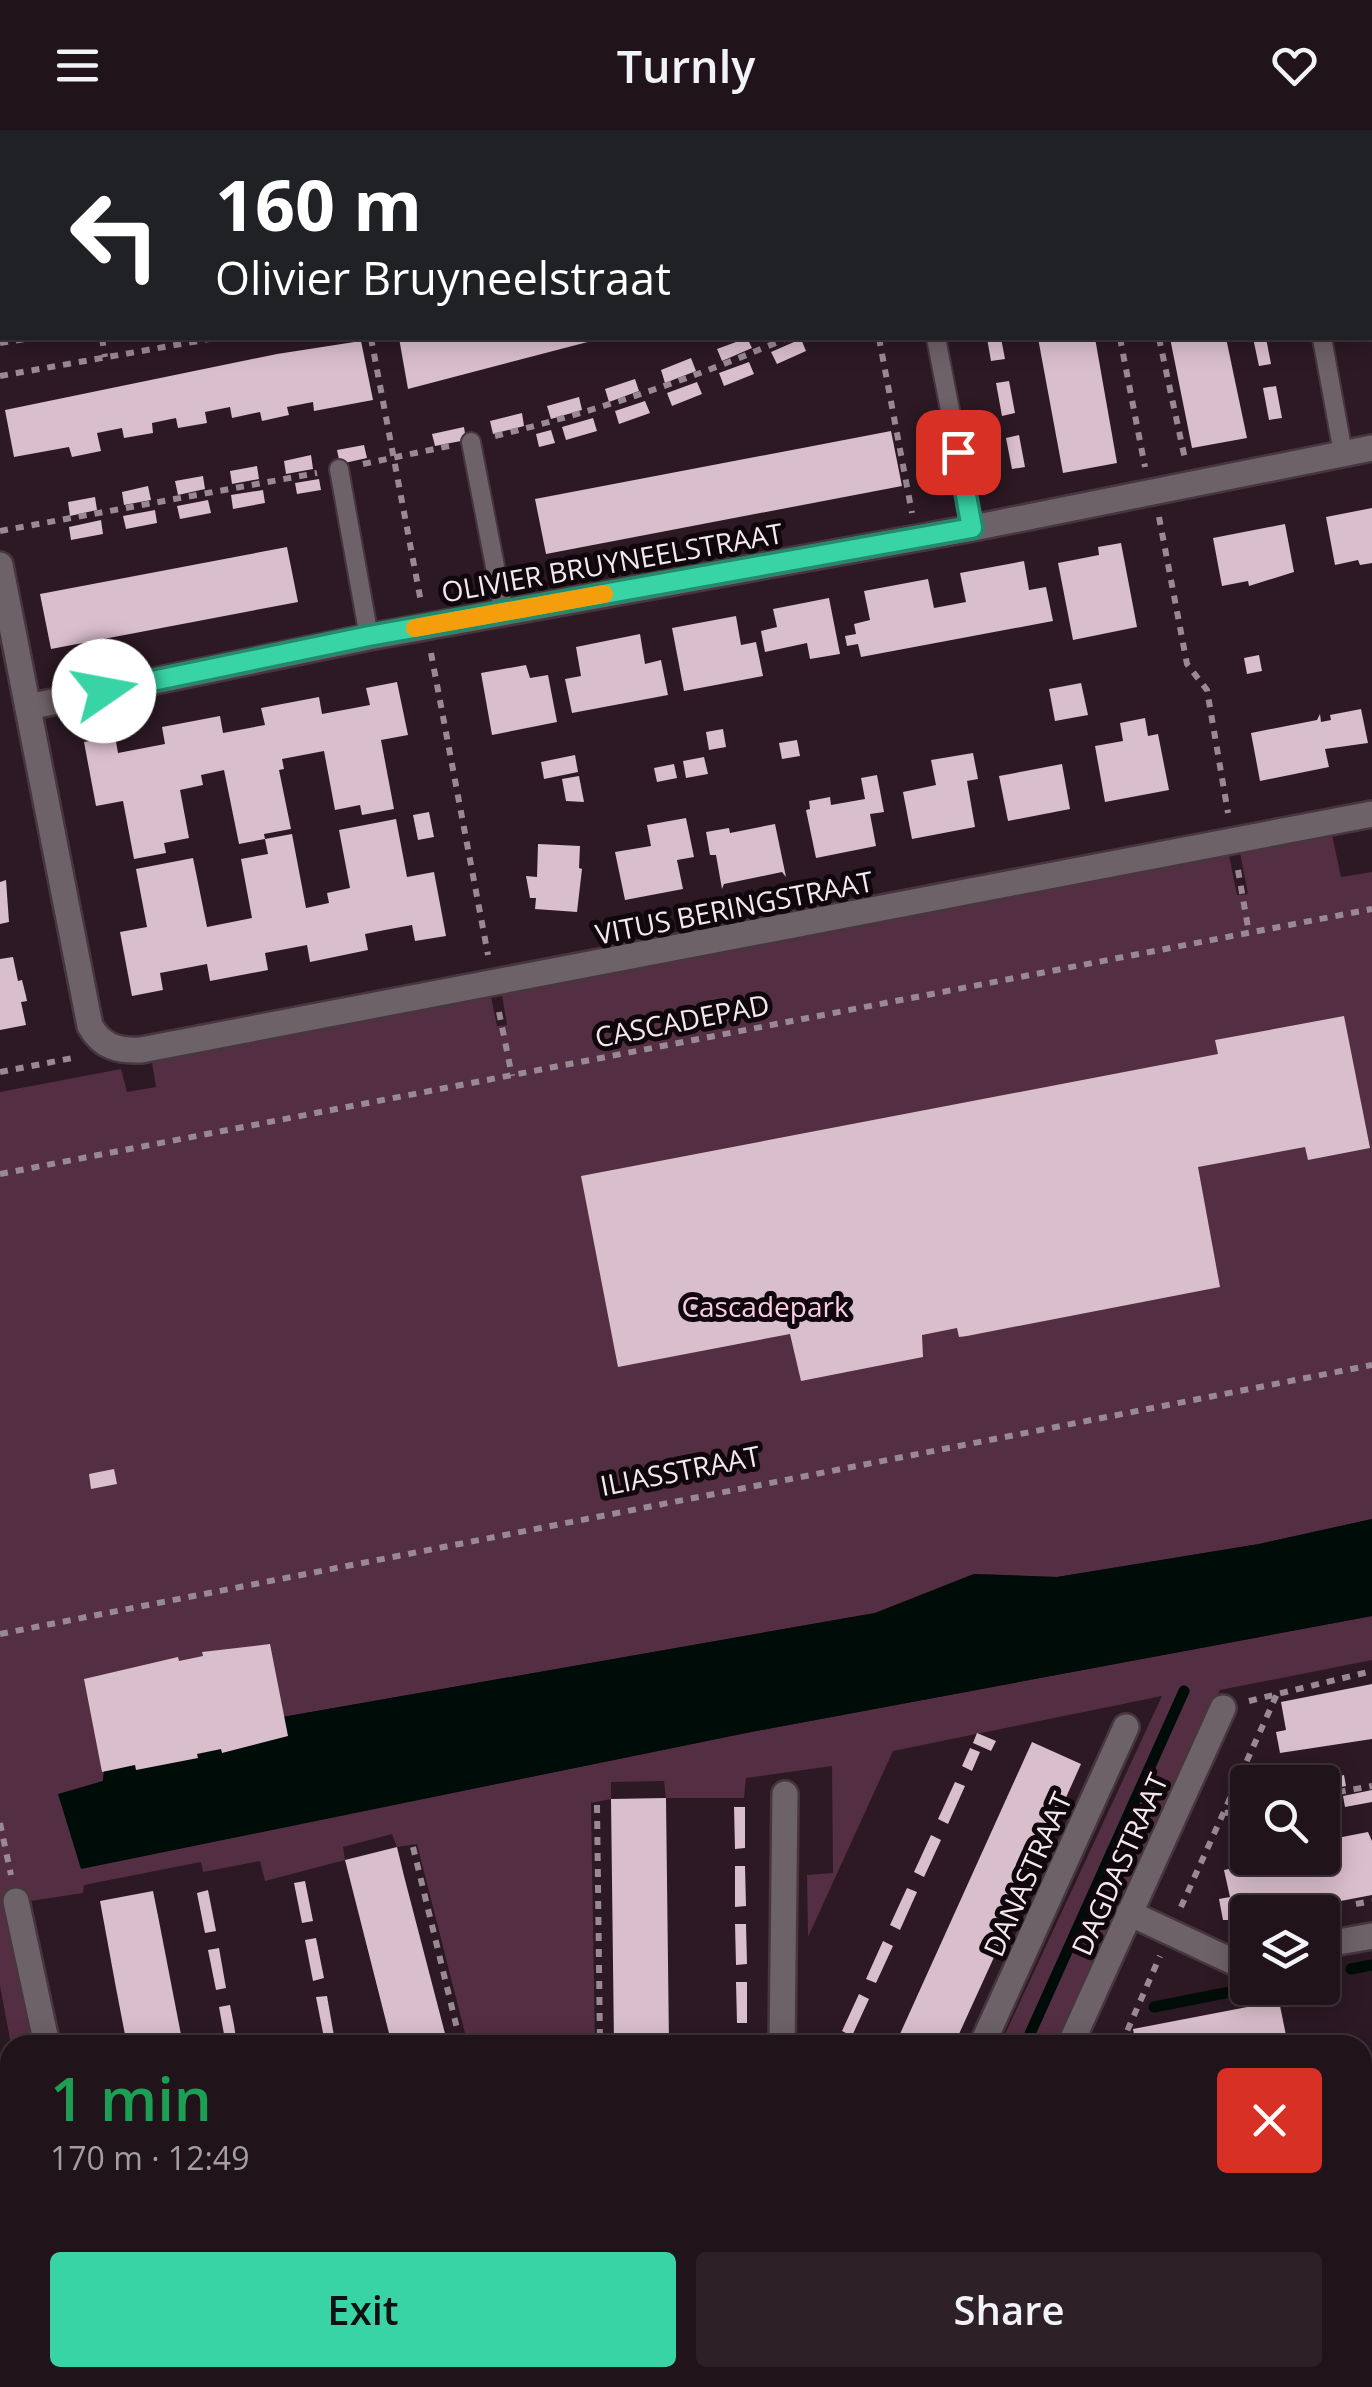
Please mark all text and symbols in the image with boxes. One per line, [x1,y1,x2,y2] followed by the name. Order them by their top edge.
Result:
[617,35,755,96] text: Turnly
[50,38,105,93] icon: menu
[1267,38,1322,93] icon: heart
[215,156,422,252] text: 160 m
[50,170,180,300] icon: left
[215,247,671,308] text: Olivier Bruyneelstraat
[916,410,1001,495] pin
[931,425,986,480] icon: arrive
[438,513,786,611] street label: OLIVIER BRUYNEELSTRAAT
[52,639,156,743] position arrow
[592,861,877,953] street label: VITUS BERINGSTRAAT
[592,984,772,1056] street label: CASCADEPAD
[681,1287,849,1325] park label: Cascadepark
[597,1436,764,1504] street label: ILIASSTRAAT
[1230,1765,1340,2005] map controls
[1230,1765,1340,1875] button: search
[1062,1767,1176,1961] street label: DAGDASTRAAT
[974,1785,1080,1962] street label: DANASTRAAT
[1230,1895,1340,2005] button: layers
[50,2057,212,2139] text: 1 min
[1217,2068,1322,2173] button: close
[50,2136,249,2179] text: 170 m · 12:49
[50,2252,676,2367] button: Exit
[696,2252,1322,2367] button: Share

